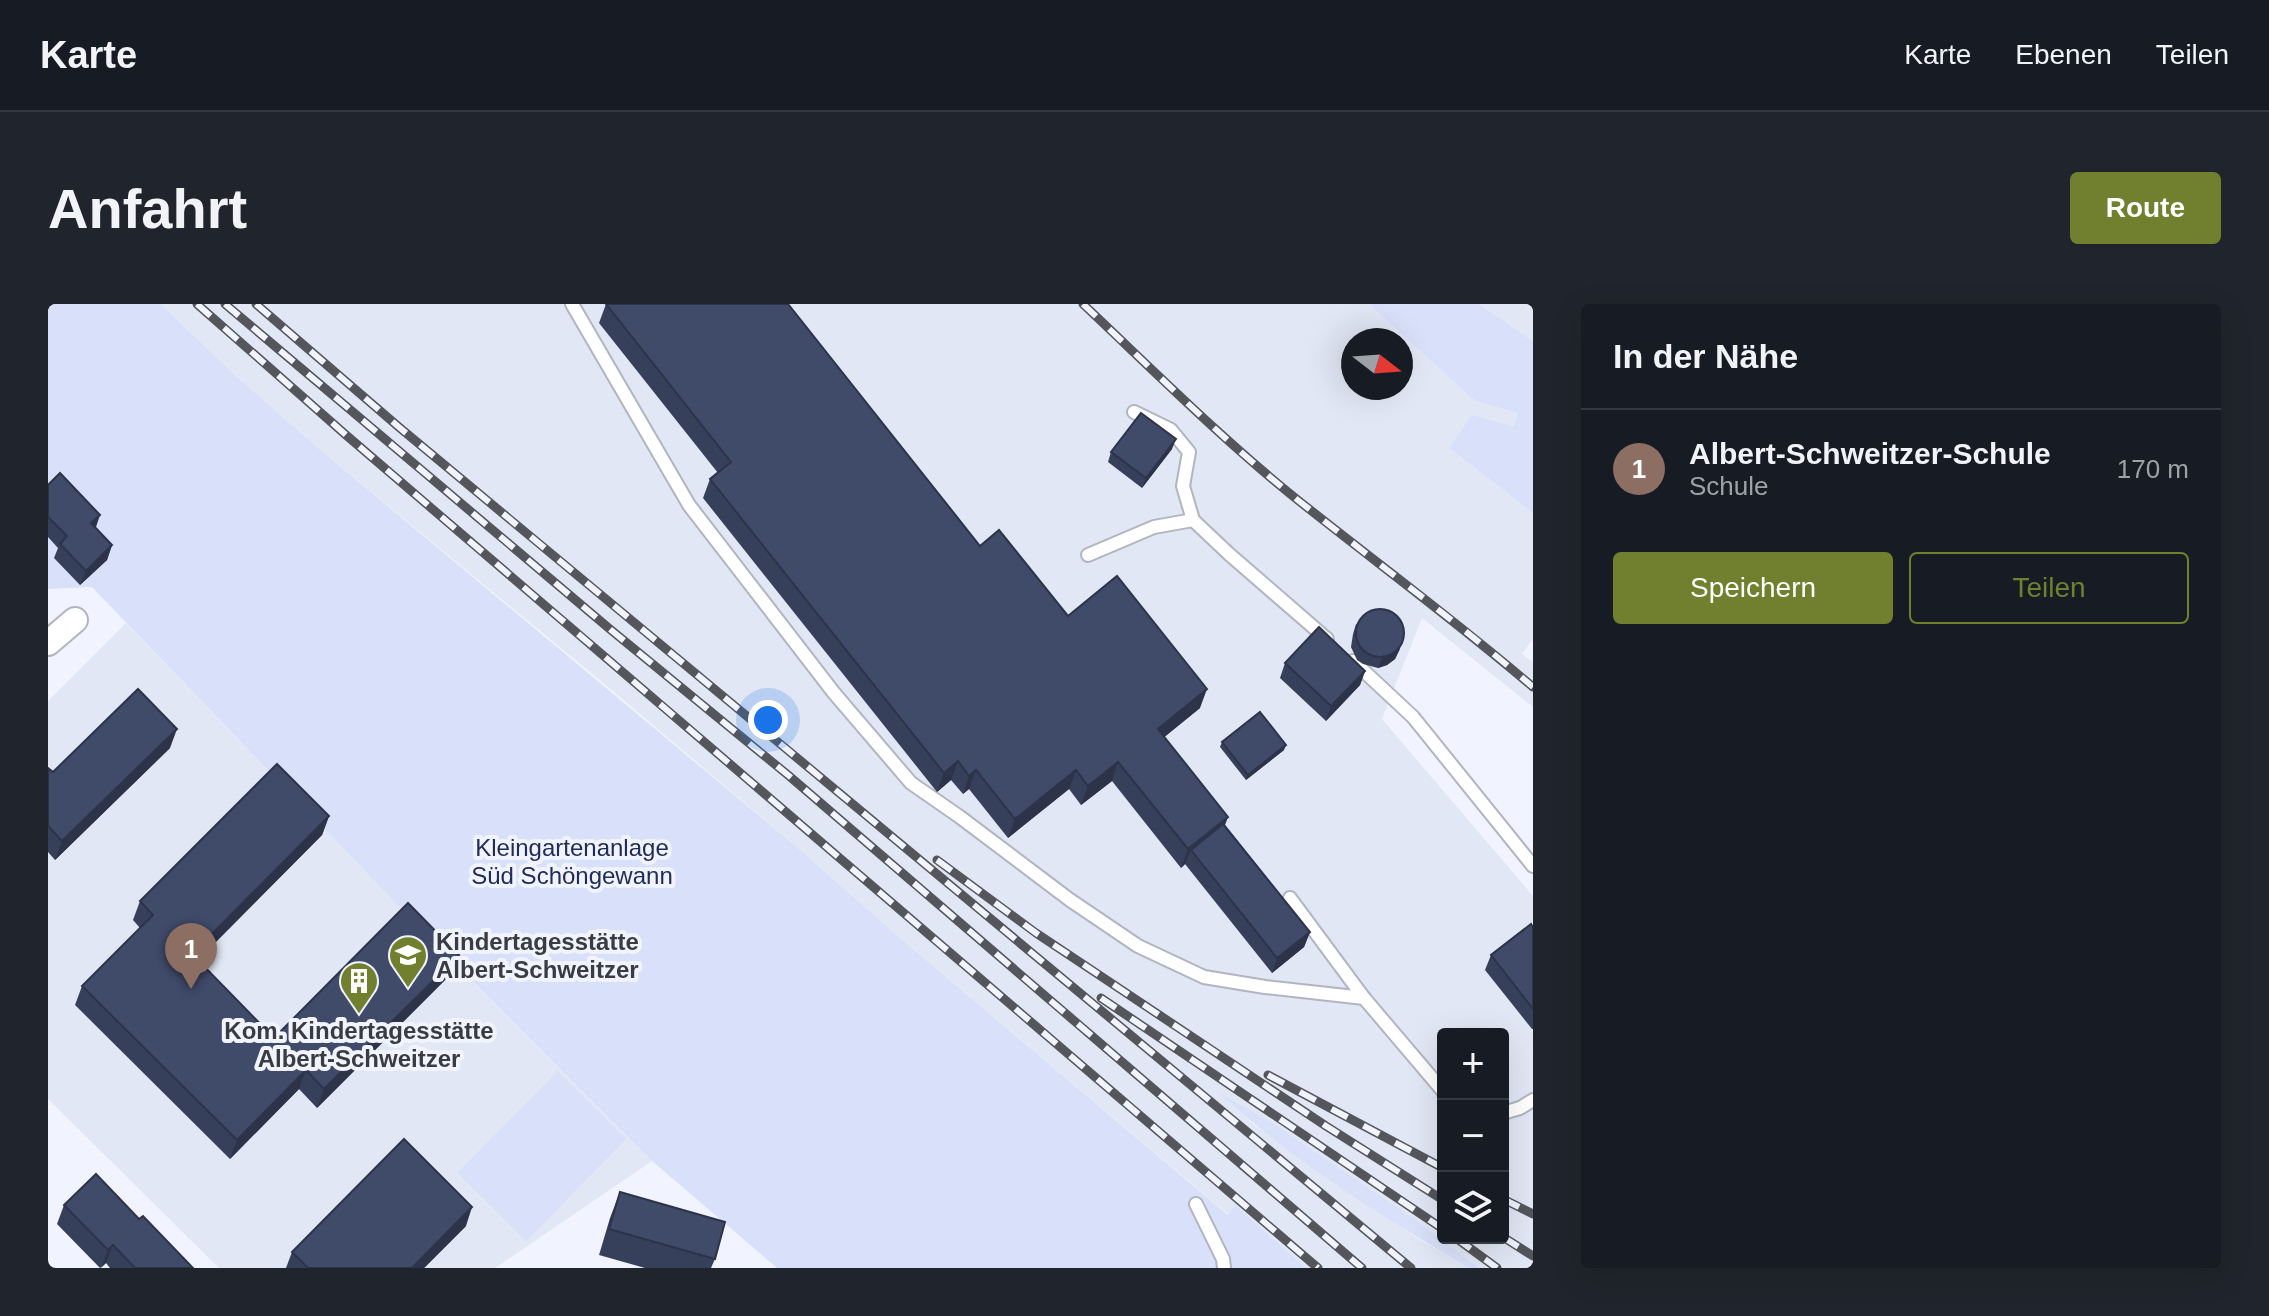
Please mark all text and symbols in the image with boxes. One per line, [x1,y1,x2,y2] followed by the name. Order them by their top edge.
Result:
[40,34,137,76] text: Karte
[1904,39,1971,70] text: Karte
[2015,39,2112,70] text: Ebenen
[2156,39,2229,70] text: Teilen
[2070,172,2221,244] button: Route
[48,177,247,240] text: Anfahrt
[1341,328,1413,400] north arrow
[1613,337,1798,375] text: In der Nähe
[1689,437,2051,470] text: Albert-Schweitzer-Schule
[1632,454,1646,484] text: 1
[2117,454,2189,484] text: 170 m
[1689,471,1769,501] text: Schule
[1613,552,1893,624] button: Speichern
[1909,552,2189,624] button: Teilen
[748,700,788,740] your location
[471,834,673,889] park label: Kleingartenanlage Süd Schöngewann
[165,923,217,989] pin: 1
[436,928,639,983] place label: Kindertagesstätte Albert-Schweitzer
[387,934,429,989] school or university icon: Kindertagesstätte Albert-Schweitzer
[338,960,380,1015] building icon: Kom. Kindertagesstätte Albert-Schweitzer
[224,1017,494,1072] place label: Kom. Kindertagesstätte Albert-Schweitzer
[1437,1028,1509,1244] map controls
[1437,1028,1509,1100] button: +
[1437,1100,1509,1172] button: −
[1437,1172,1509,1244] button: layers

